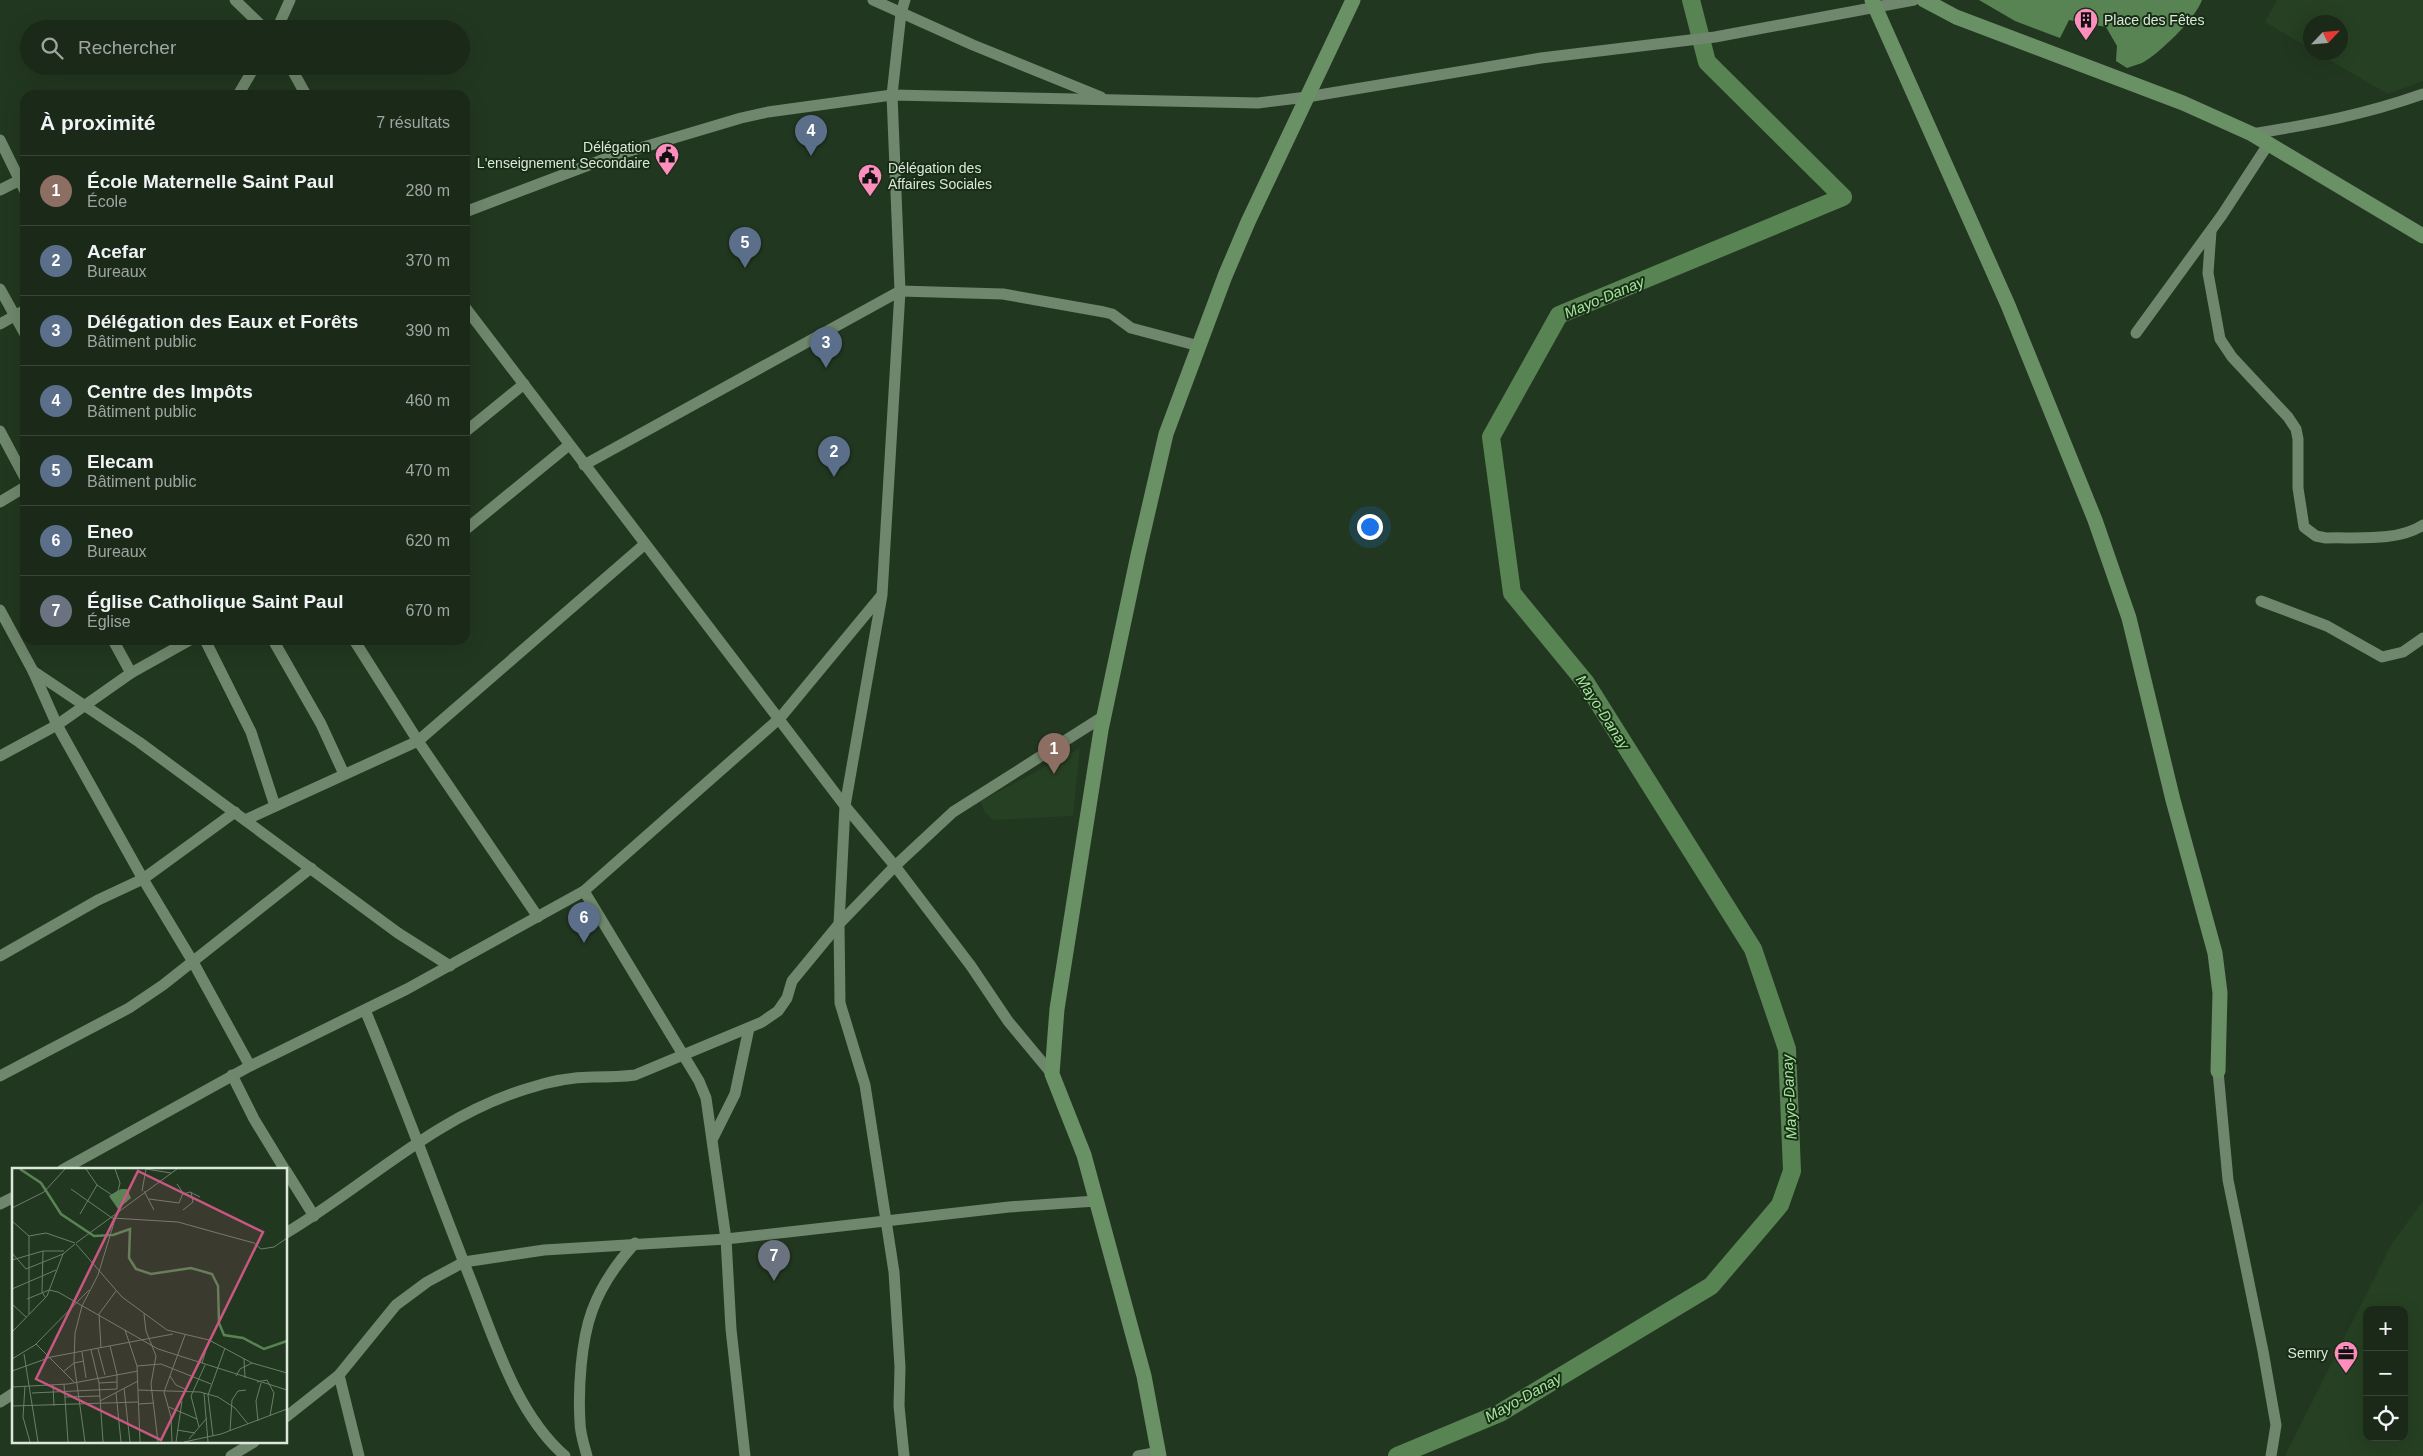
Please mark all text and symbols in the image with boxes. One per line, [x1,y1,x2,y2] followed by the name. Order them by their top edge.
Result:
[2073,7,2099,41] building icon: Place des Fêtes
[2104,12,2204,28] place label: Place des Fêtes
[2303,15,2348,60] north arrow
[20,20,470,75] search box
[38,34,66,62] icon: search
[78,37,176,58] text: Rechercher
[40,111,156,134] text: À proximité
[376,114,450,131] text: 7 résultats
[795,115,827,156] pin: 4
[477,139,650,171] place label: Délégation L'enseignement Secondaire
[654,142,680,176] public building icon: Délégation L'enseignement Secondaire
[888,160,992,192] place label: Délégation des Affaires Sociales
[857,163,883,197] public building icon: Délégation des Affaires Sociales
[87,171,334,192] text: École Maternelle Saint Paul
[52,182,60,199] text: 1
[406,182,450,199] text: 280 m
[87,193,127,210] text: École
[729,227,761,268] pin: 5
[87,241,146,262] text: Acefar
[52,252,60,269] text: 2
[406,252,450,269] text: 370 m
[87,263,147,280] text: Bureaux
[1562,272,1648,321] water label: Mayo-Danay
[87,311,358,332] text: Délégation des Eaux et Forêts
[52,322,60,339] text: 3
[406,322,450,339] text: 390 m
[810,327,842,368] pin: 3
[87,333,196,350] text: Bâtiment public
[87,381,253,402] text: Centre des Impôts
[52,392,60,409] text: 4
[406,392,450,409] text: 460 m
[87,403,196,420] text: Bâtiment public
[818,436,850,477] pin: 2
[87,451,154,472] text: Elecam
[52,462,60,479] text: 5
[406,462,450,479] text: 470 m
[87,473,196,490] text: Bâtiment public
[1357,514,1383,540] your location
[87,521,133,542] text: Eneo
[52,532,60,549] text: 6
[406,532,450,549] text: 620 m
[87,543,147,560] text: Bureaux
[87,591,344,612] text: Église Catholique Saint Paul
[52,602,60,619] text: 7
[406,602,450,619] text: 670 m
[87,613,131,630] text: Église
[1573,672,1634,754] water label: Mayo-Danay
[1038,733,1070,774] pin: 1
[568,902,600,943] pin: 6
[1778,1053,1800,1140] water label: Mayo-Danay
[12,1168,288,1444] inset map
[758,1240,790,1281] pin: 7
[2363,1306,2408,1441] map controls
[2363,1306,2408,1351] button: +
[2333,1340,2359,1374] office icon: Semry
[2288,1345,2328,1361] place label: Semry
[2363,1351,2408,1396] button: −
[1482,1368,1566,1425] water label: Mayo-Danay
[2363,1396,2408,1441] button: locate

